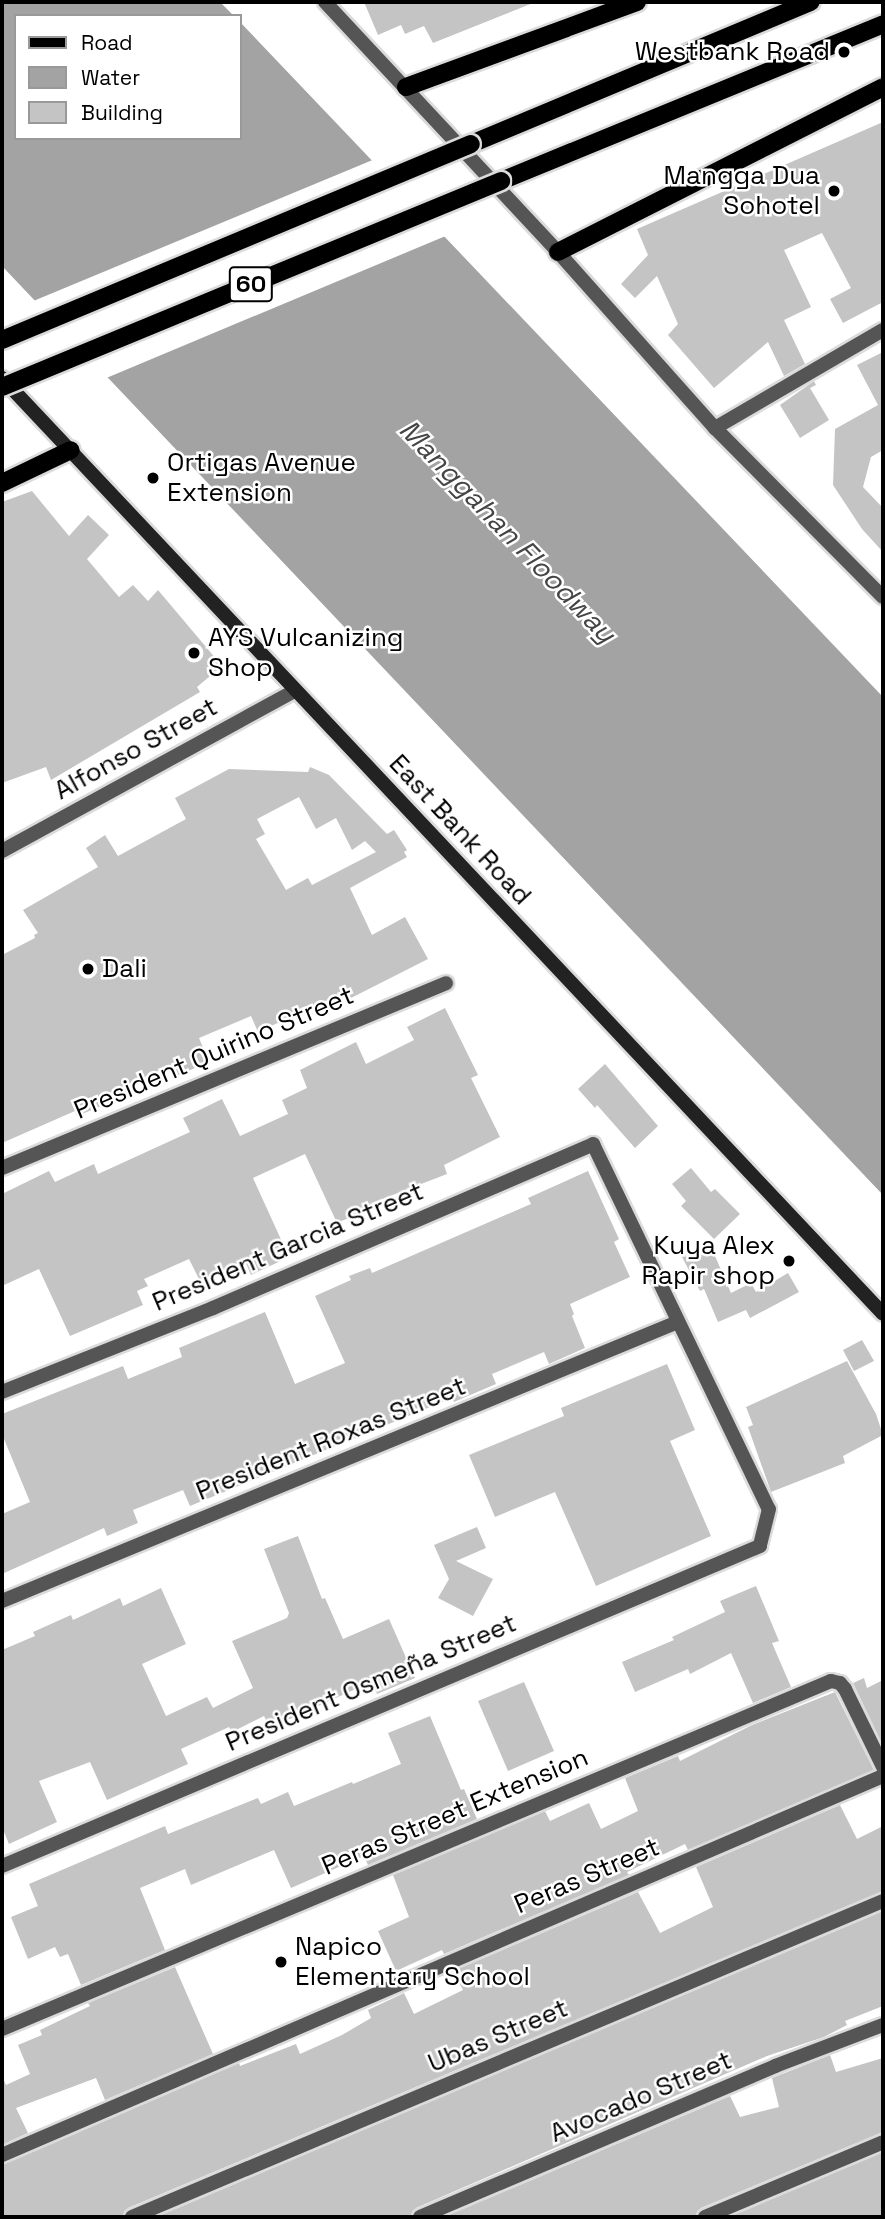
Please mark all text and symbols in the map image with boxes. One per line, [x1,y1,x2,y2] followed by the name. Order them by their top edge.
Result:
[14,14,242,140] legend
[81,29,133,56] text: Road
[635,36,830,68] place label: Westbank Road
[836,44,852,60] marker: Westbank Road
[81,64,140,91] text: Water
[81,99,163,126] text: Building
[664,160,820,222] place label: Mangga Dua Sohotel
[826,183,842,199] marker: Mangga Dua Sohotel
[228,264,274,304] road number: 60
[393,413,623,649] water label: Manggahan Floodway
[167,447,356,508] place label: Ortigas Avenue Extension
[145,470,161,486] marker: Ortigas Avenue Extension
[208,622,404,684] place label: AYS Vulcanizing Shop
[186,645,202,661] marker: AYS Vulcanizing Shop
[49,691,223,807] street label: Alfonso Street
[382,748,538,912] street label: East Bank Road
[102,953,147,985] place label: Dali
[80,961,96,977] marker: Dali
[69,980,359,1126] street label: President Quirino Street
[148,1176,428,1318] street label: President Garcia Street
[642,1230,775,1292] place label: Kuya Alex Rapir shop
[781,1253,797,1269] marker: Kuya Alex Rapir shop
[192,1371,470,1507] street label: President Roxas Street
[221,1608,521,1758] street label: President Osmeña Street
[317,1742,593,1882] street label: Peras Street Extension
[510,1831,664,1921] street label: Peras Street
[295,1931,530,1993] place label: Napico Elementary School
[273,1954,289,1970] marker: Napico Elementary School
[423,1993,573,2079] street label: Ubas Street
[545,2045,737,2149] street label: Avocado Street

